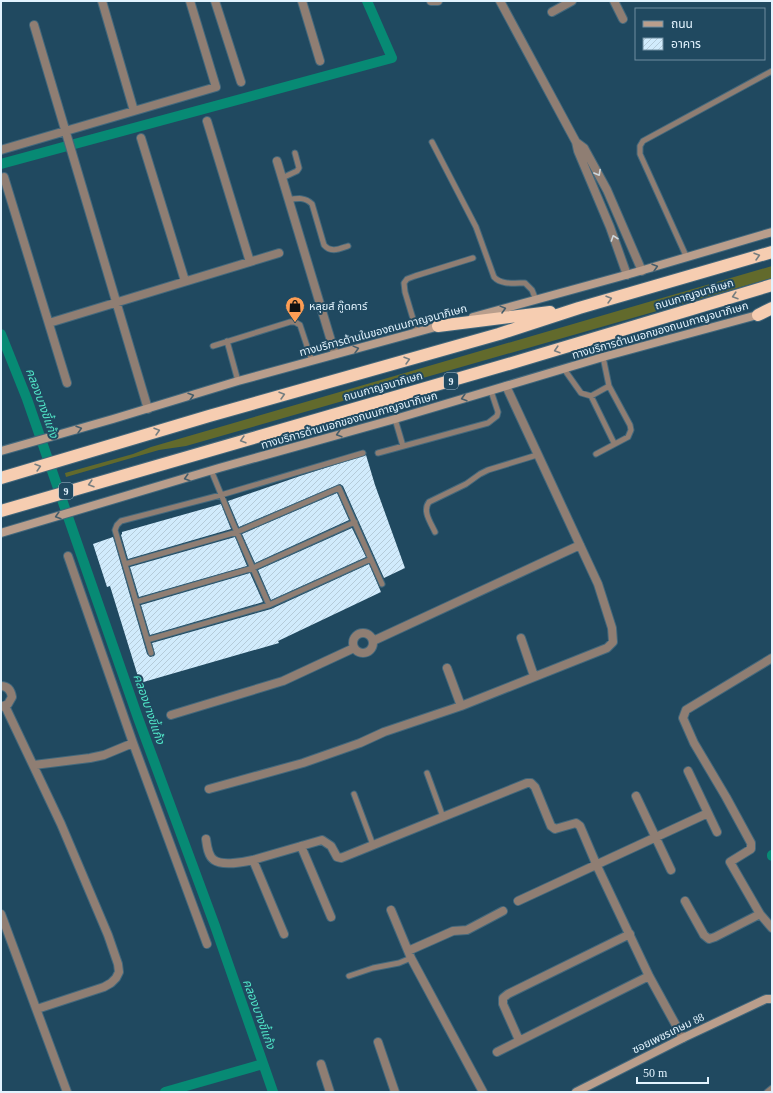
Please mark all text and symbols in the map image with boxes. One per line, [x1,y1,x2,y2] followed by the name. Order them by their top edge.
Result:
[635,8,765,60] legend
[671,17,693,31] text: ถนน
[671,37,701,51] text: อาคาร
[593,169,601,177] one-way arrow
[611,235,619,242] one-way arrow
[754,252,761,261] one-way arrow
[652,263,659,272] one-way arrow
[653,276,735,312] street label: ถนนกาญจนาภิเษก
[731,291,738,300] one-way arrow
[284,295,306,323] shop icon: หลุยส์ กู๊ดคาร์
[606,295,613,304] one-way arrow
[570,299,750,361] street label: ทางบริการด้านนอกของถนนกาญจนาภิเษก
[309,300,368,313] place label: หลุยส์ กู๊ดคาร์
[298,302,468,358] street label: ทางบริการด้านในของถนนกาญจนาภิเษก
[499,305,506,314] one-way arrow
[353,345,359,353] one-way arrow
[553,345,560,354] one-way arrow
[404,356,411,365] one-way arrow
[23,366,63,440] water label: คลองบางขี้แก้ง
[342,369,424,403] street label: ถนนกาญจนาภิเษก
[444,373,458,389] road number: 9
[259,389,439,451] street label: ทางบริการด้านนอกของถนนกาญจนาภิเษก
[279,391,286,400] one-way arrow
[187,392,194,401] one-way arrow
[461,393,468,402] one-way arrow
[75,425,82,434] one-way arrow
[154,427,161,436] one-way arrow
[336,429,343,438] one-way arrow
[240,435,247,444] one-way arrow
[35,463,42,472] one-way arrow
[184,473,191,482] one-way arrow
[88,479,95,488] one-way arrow
[59,483,73,499] road number: 9
[55,511,62,520] one-way arrow
[130,671,170,746] water label: คลองบางขี้แก้ง
[240,977,280,1051] water label: คลองบางขี้แก้ง
[630,1010,706,1056] street label: ซอยเพชรเกษม 88
[637,1059,708,1085] scale bar
[643,1066,668,1080] text: 50 m

